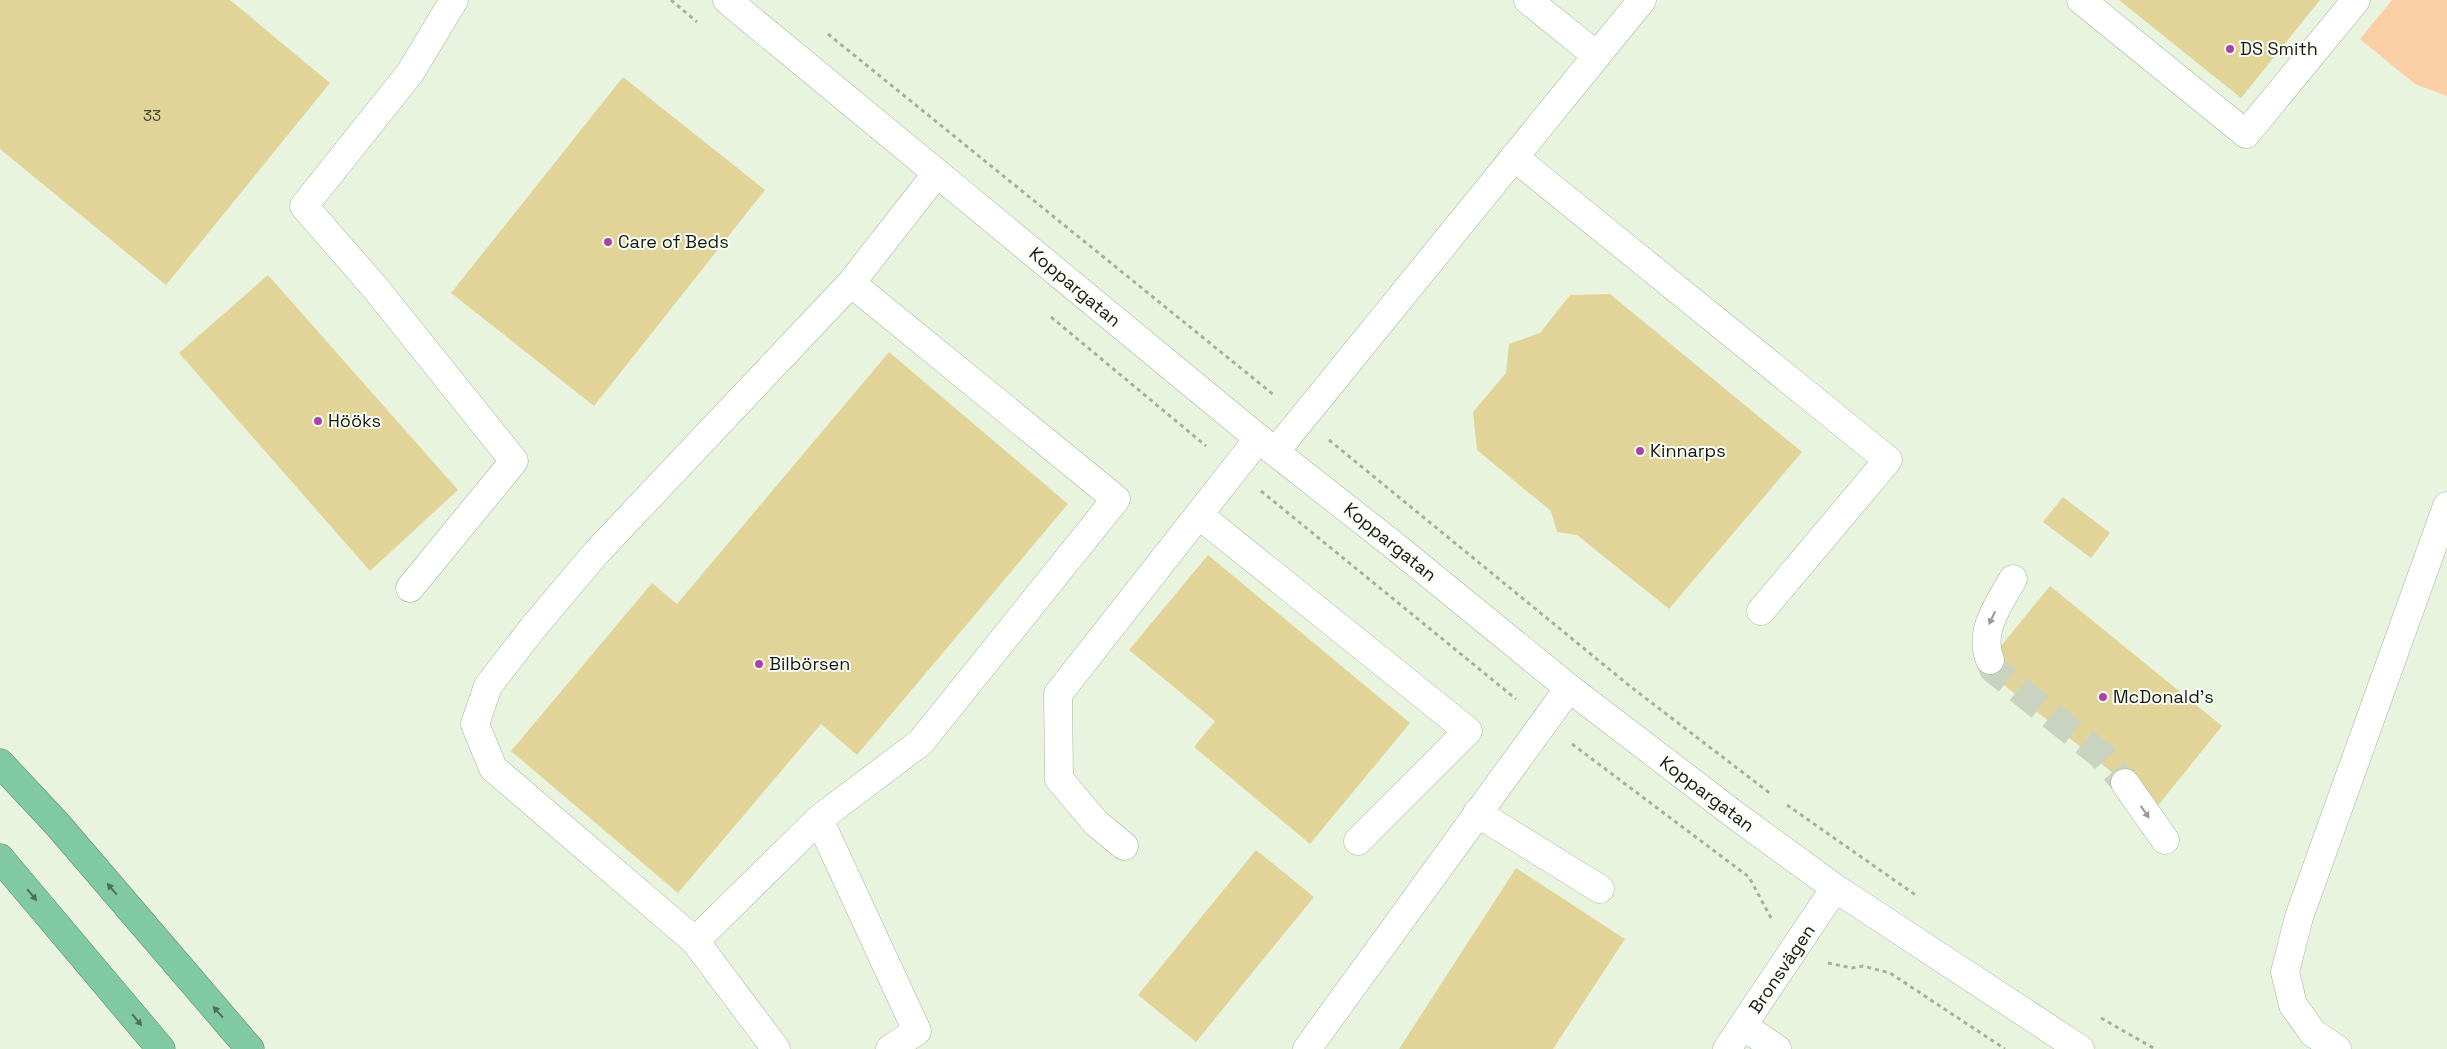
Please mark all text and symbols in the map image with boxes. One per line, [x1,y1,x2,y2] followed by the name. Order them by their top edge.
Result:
[2240,37,2318,60] place label: DS Smith
[2224,43,2236,55] marker: DS Smith
[143,106,161,125] house number: 33
[618,230,729,253] place label: Care of Beds
[602,236,614,248] marker: Care of Beds
[1025,242,1126,332] street label: Koppargatan
[328,409,381,432] place label: Hööks
[312,415,324,427] marker: Hööks
[1650,439,1726,462] place label: Kinnarps
[1634,445,1646,457] marker: Kinnarps
[1339,497,1441,586] street label: Koppargatan
[1988,611,1996,625] one-way arrow
[769,652,850,675] place label: Bilbörsen
[753,658,765,670] marker: Bilbörsen
[2113,685,2214,708] place label: McDonald's
[2097,691,2109,703] marker: McDonald's
[1655,751,1759,837] street label: Koppargatan
[2140,805,2150,818] one-way arrow
[107,882,118,895] one-way arrow
[27,888,38,901] one-way arrow
[1743,920,1820,1018] street label: Bronsvägen
[213,1006,224,1018] one-way arrow
[131,1013,142,1026] one-way arrow

